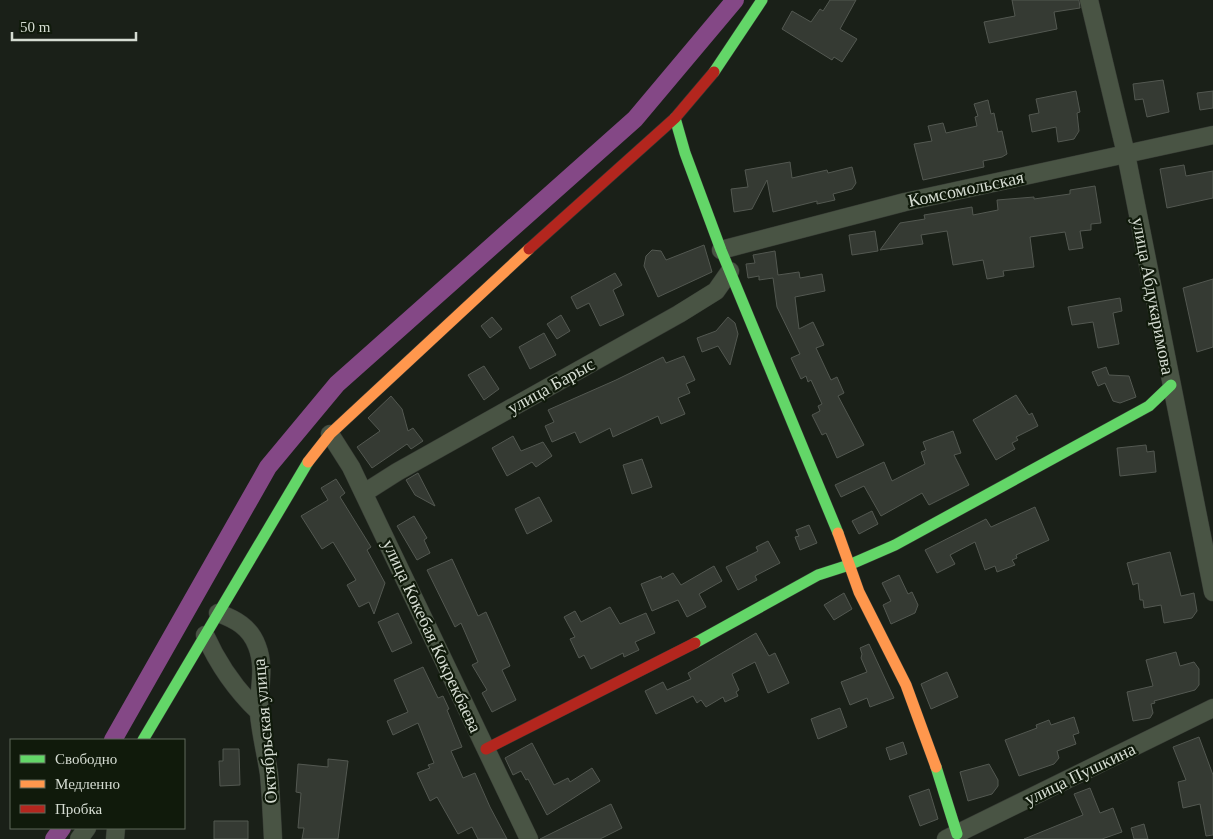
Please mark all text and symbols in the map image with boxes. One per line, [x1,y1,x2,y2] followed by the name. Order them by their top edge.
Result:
[12,10,136,42] scale bar
[20,19,51,35] text: 50 m
[906,167,1026,211] street label: Комсомольская
[1128,216,1178,376] street label: улица Абдукаримова
[504,354,598,418] street label: улица Барыс
[378,536,486,736] street label: улица Кокебая Кокрекбаева
[249,658,281,804] street label: Октябрьская улица
[10,739,185,829] legend
[1021,739,1139,809] street label: улица Пушкина
[55,751,117,767] text: Свободно
[55,776,120,792] text: Медленно
[55,801,103,817] text: Пробка

